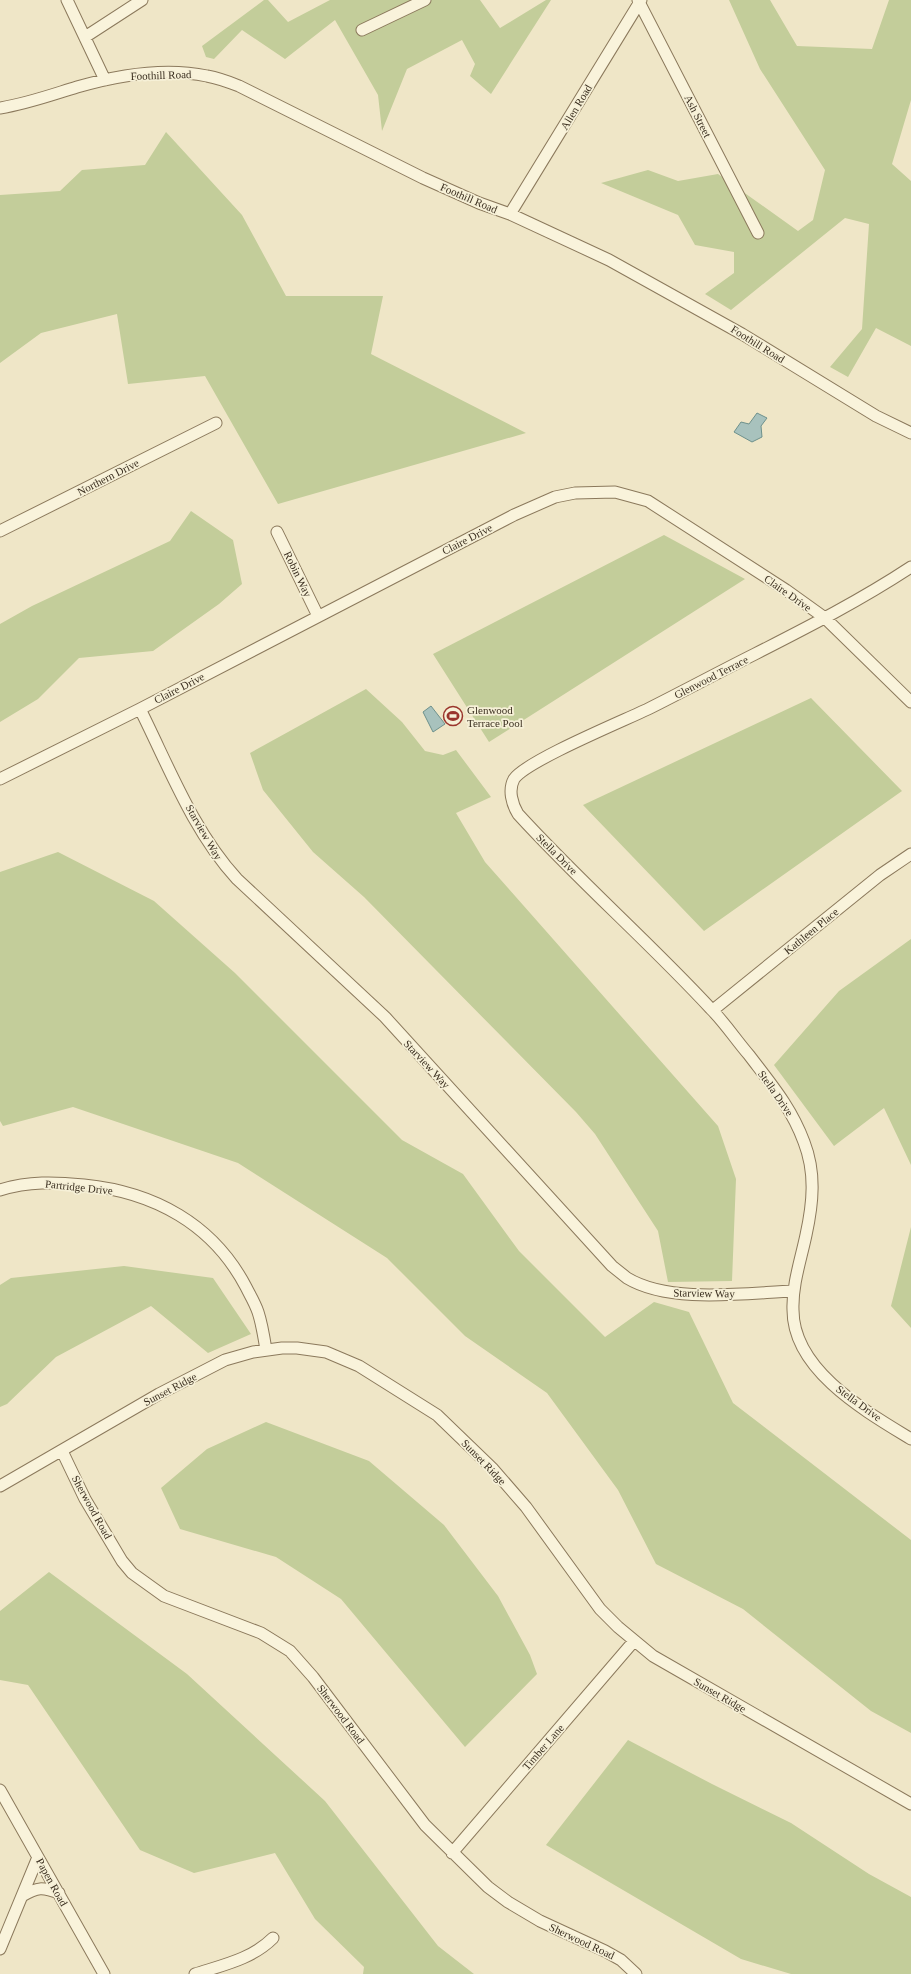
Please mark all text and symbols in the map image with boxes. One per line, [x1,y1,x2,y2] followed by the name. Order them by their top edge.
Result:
[130,68,192,82] street label: Foothill Road
[558,82,594,132] street label: Allen Road
[682,93,714,139] street label: Ash Street
[439,181,500,216] street label: Foothill Road
[729,323,787,365] street label: Foothill Road
[75,456,141,498] street label: Northern Drive
[440,521,494,557] street label: Claire Drive
[282,549,314,599] street label: Robin Way
[762,572,814,614] street label: Claire Drive
[672,653,750,701] street label: Glenwood Terrace
[152,670,206,706] street label: Claire Drive
[467,704,523,729] place label: Glenwood Terrace Pool
[442,705,464,727] sports icon: Glenwood Terrace Pool
[183,802,225,862] street label: Starview Way
[534,831,580,877] street label: Stella Drive
[781,905,841,957] street label: Kathleen Place
[402,1037,453,1091] street label: Starview Way
[756,1068,796,1118] street label: Stella Drive
[44,1177,114,1197] street label: Partridge Drive
[673,1286,735,1300] street label: Starview Way
[141,1370,199,1408] street label: Sunset Ridge
[834,1383,884,1423] street label: Stella Drive
[459,1437,509,1487] street label: Sunset Ridge
[70,1473,115,1541] street label: Sherwood Road
[692,1675,748,1715] street label: Sunset Ridge
[315,1682,367,1746] street label: Sherwood Road
[520,1722,566,1772] street label: Timber Lane
[34,1856,70,1908] street label: Papen Road
[547,1921,617,1962] street label: Sherwood Road

